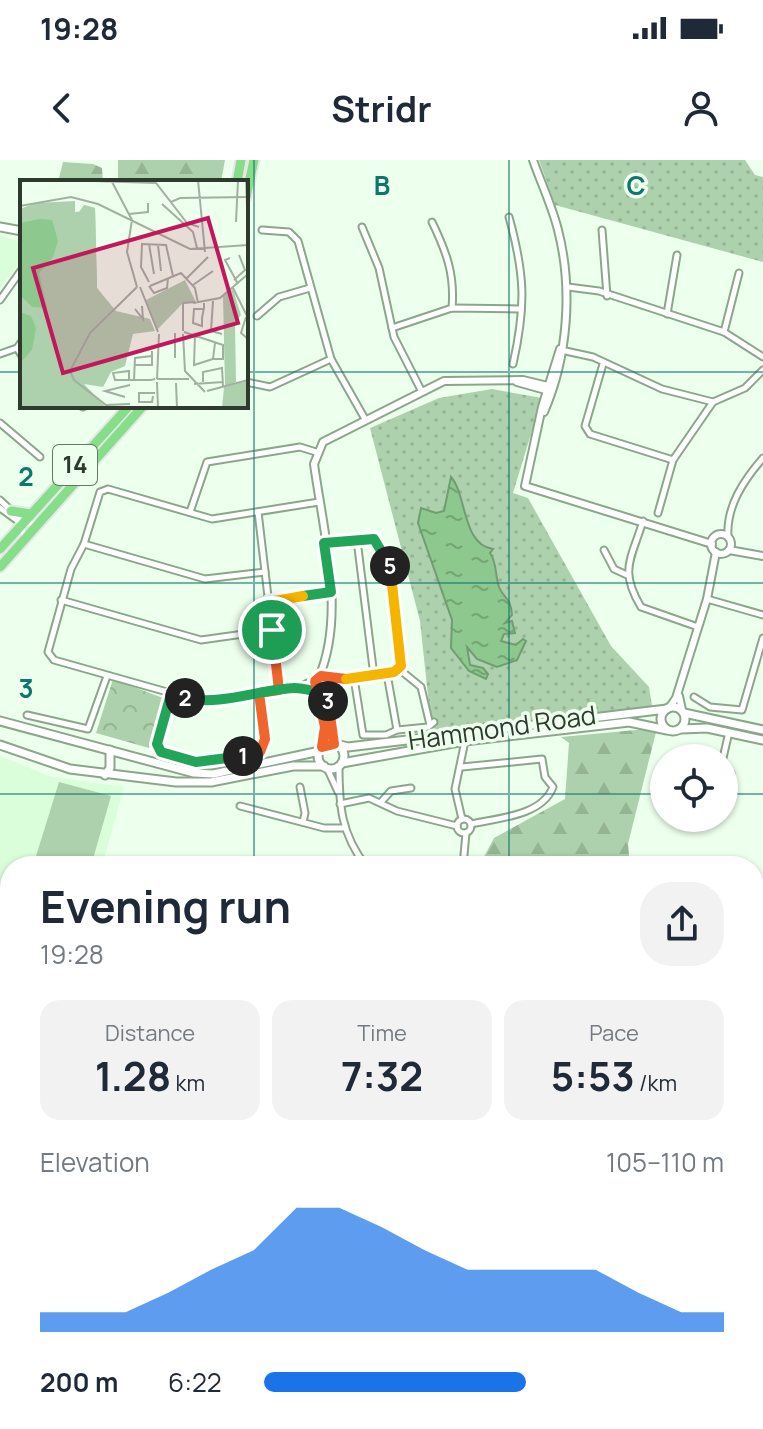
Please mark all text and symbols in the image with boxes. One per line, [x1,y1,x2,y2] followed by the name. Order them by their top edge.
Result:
[40,8,118,49] text: 19:28
[331,84,432,133] text: Stridr
[40,86,84,130] icon: back
[679,86,723,130] icon: person
[374,167,390,203] text: B
[626,167,646,203] text: C
[20,180,248,408] inset map
[53,445,97,485] road number: 14
[18,458,34,494] text: 2
[370,546,410,586] pin: 5
[384,551,396,581] text: 5
[238,596,306,664] pin
[250,608,294,652] icon: arrive
[18,670,34,706] text: 3
[165,678,205,718] pin: 2
[308,681,348,721] pin: 3
[178,683,192,713] text: 2
[322,686,334,716] text: 3
[406,696,598,758] street label: Hammond Road
[223,736,263,776] pin: 1
[238,741,248,771] text: 1
[650,744,738,832] map controls
[650,744,738,832] button: locate
[40,876,291,936] text: Evening run
[640,882,724,966] button: share
[40,936,104,972] text: 19:28
[105,1018,195,1048] text: Distance
[357,1018,407,1048] text: Time
[589,1018,639,1048] text: Pace
[95,1048,171,1103] text: 1.28
[341,1048,423,1103] text: 7:32
[551,1048,635,1103] text: 5:53
[171,1068,205,1098] text: km
[635,1068,677,1098] text: /km
[40,1144,150,1180] text: Elevation
[606,1144,724,1180] text: 105–110 m
[40,1364,118,1400] text: 200 m
[168,1364,222,1400] text: 6:22

